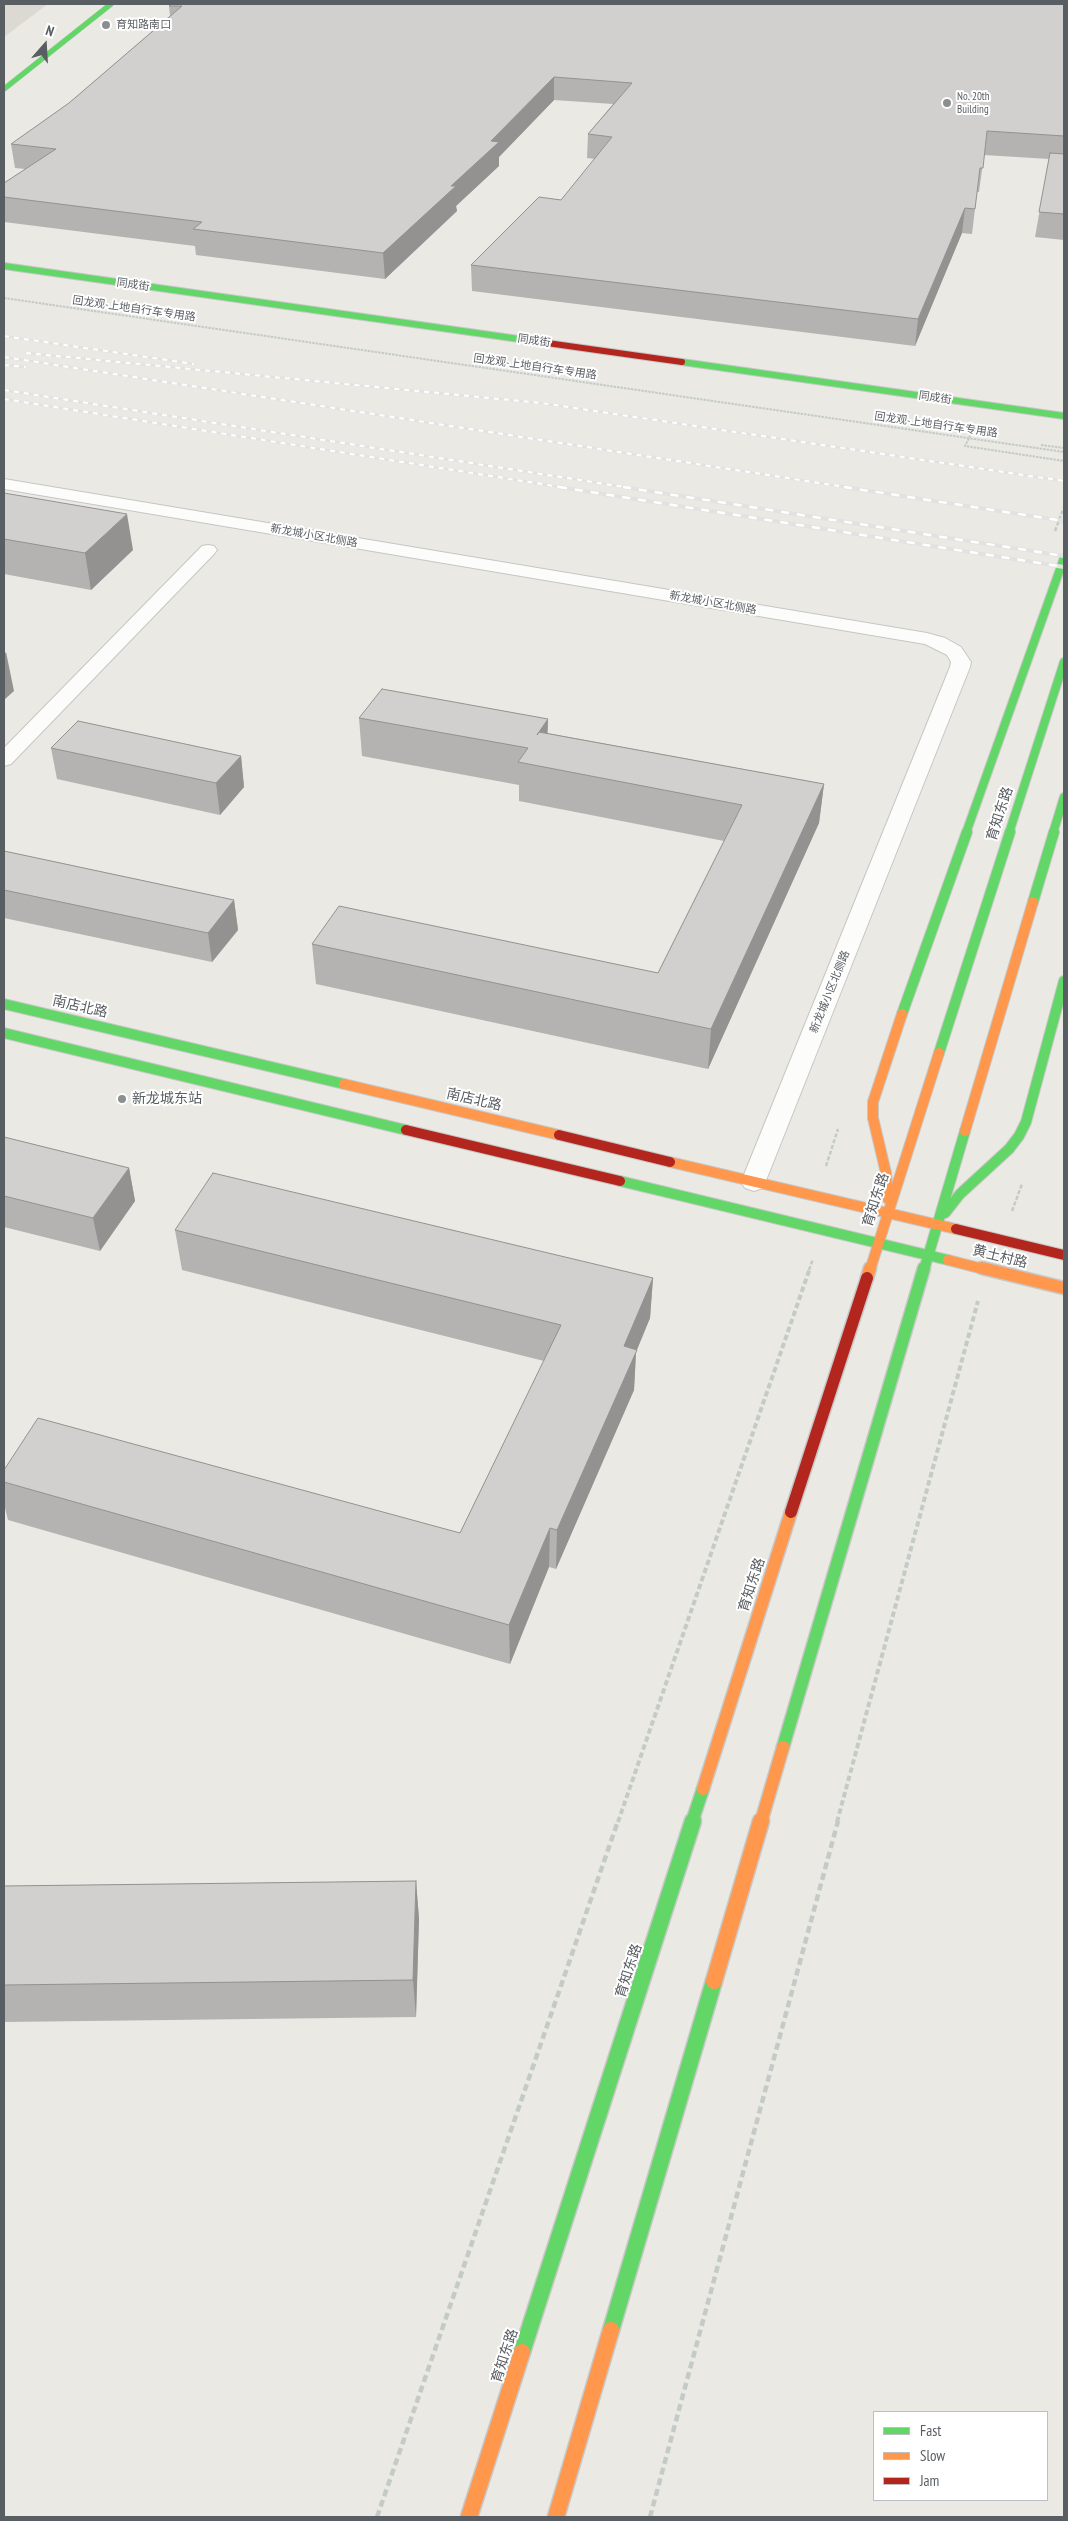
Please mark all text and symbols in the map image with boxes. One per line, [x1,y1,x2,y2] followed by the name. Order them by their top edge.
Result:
[116,18,171,32] place label: 育知路南口
[100,19,112,31] marker: 育知路南口
[20,20,70,70] north arrow
[43,21,56,41] text: N
[957,90,990,116] place label: No. 20th Building
[941,97,953,109] marker: No. 20th Building
[116,276,150,294] street label: 同成街
[72,294,196,324] street label: 回龙观-上地自行车专用路
[517,332,551,350] street label: 同成街
[473,352,597,382] street label: 回龙观-上地自行车专用路
[918,389,952,407] street label: 同成街
[874,410,998,440] street label: 回龙观-上地自行车专用路
[270,522,358,550] street label: 新龙城小区北侧路
[669,589,757,617] street label: 新龙城小区北侧路
[983,785,1017,843] street label: 育知东路
[807,949,853,1035] street label: 新龙城小区北侧路
[51,993,109,1021] street label: 南店北路
[445,1086,503,1114] street label: 南店北路
[132,1091,202,1107] place label: 新龙城东站
[116,1093,128,1105] marker: 新龙城东站
[859,1171,893,1229] street label: 育知东路
[971,1242,1029,1272] street label: 黄土村路
[735,1556,769,1614] street label: 育知东路
[612,1942,646,2000] street label: 育知东路
[488,2327,522,2385] street label: 育知东路
[873,2411,1048,2501] legend
[920,2421,941,2440] text: Fast
[920,2446,945,2465] text: Slow
[920,2471,939,2490] text: Jam

